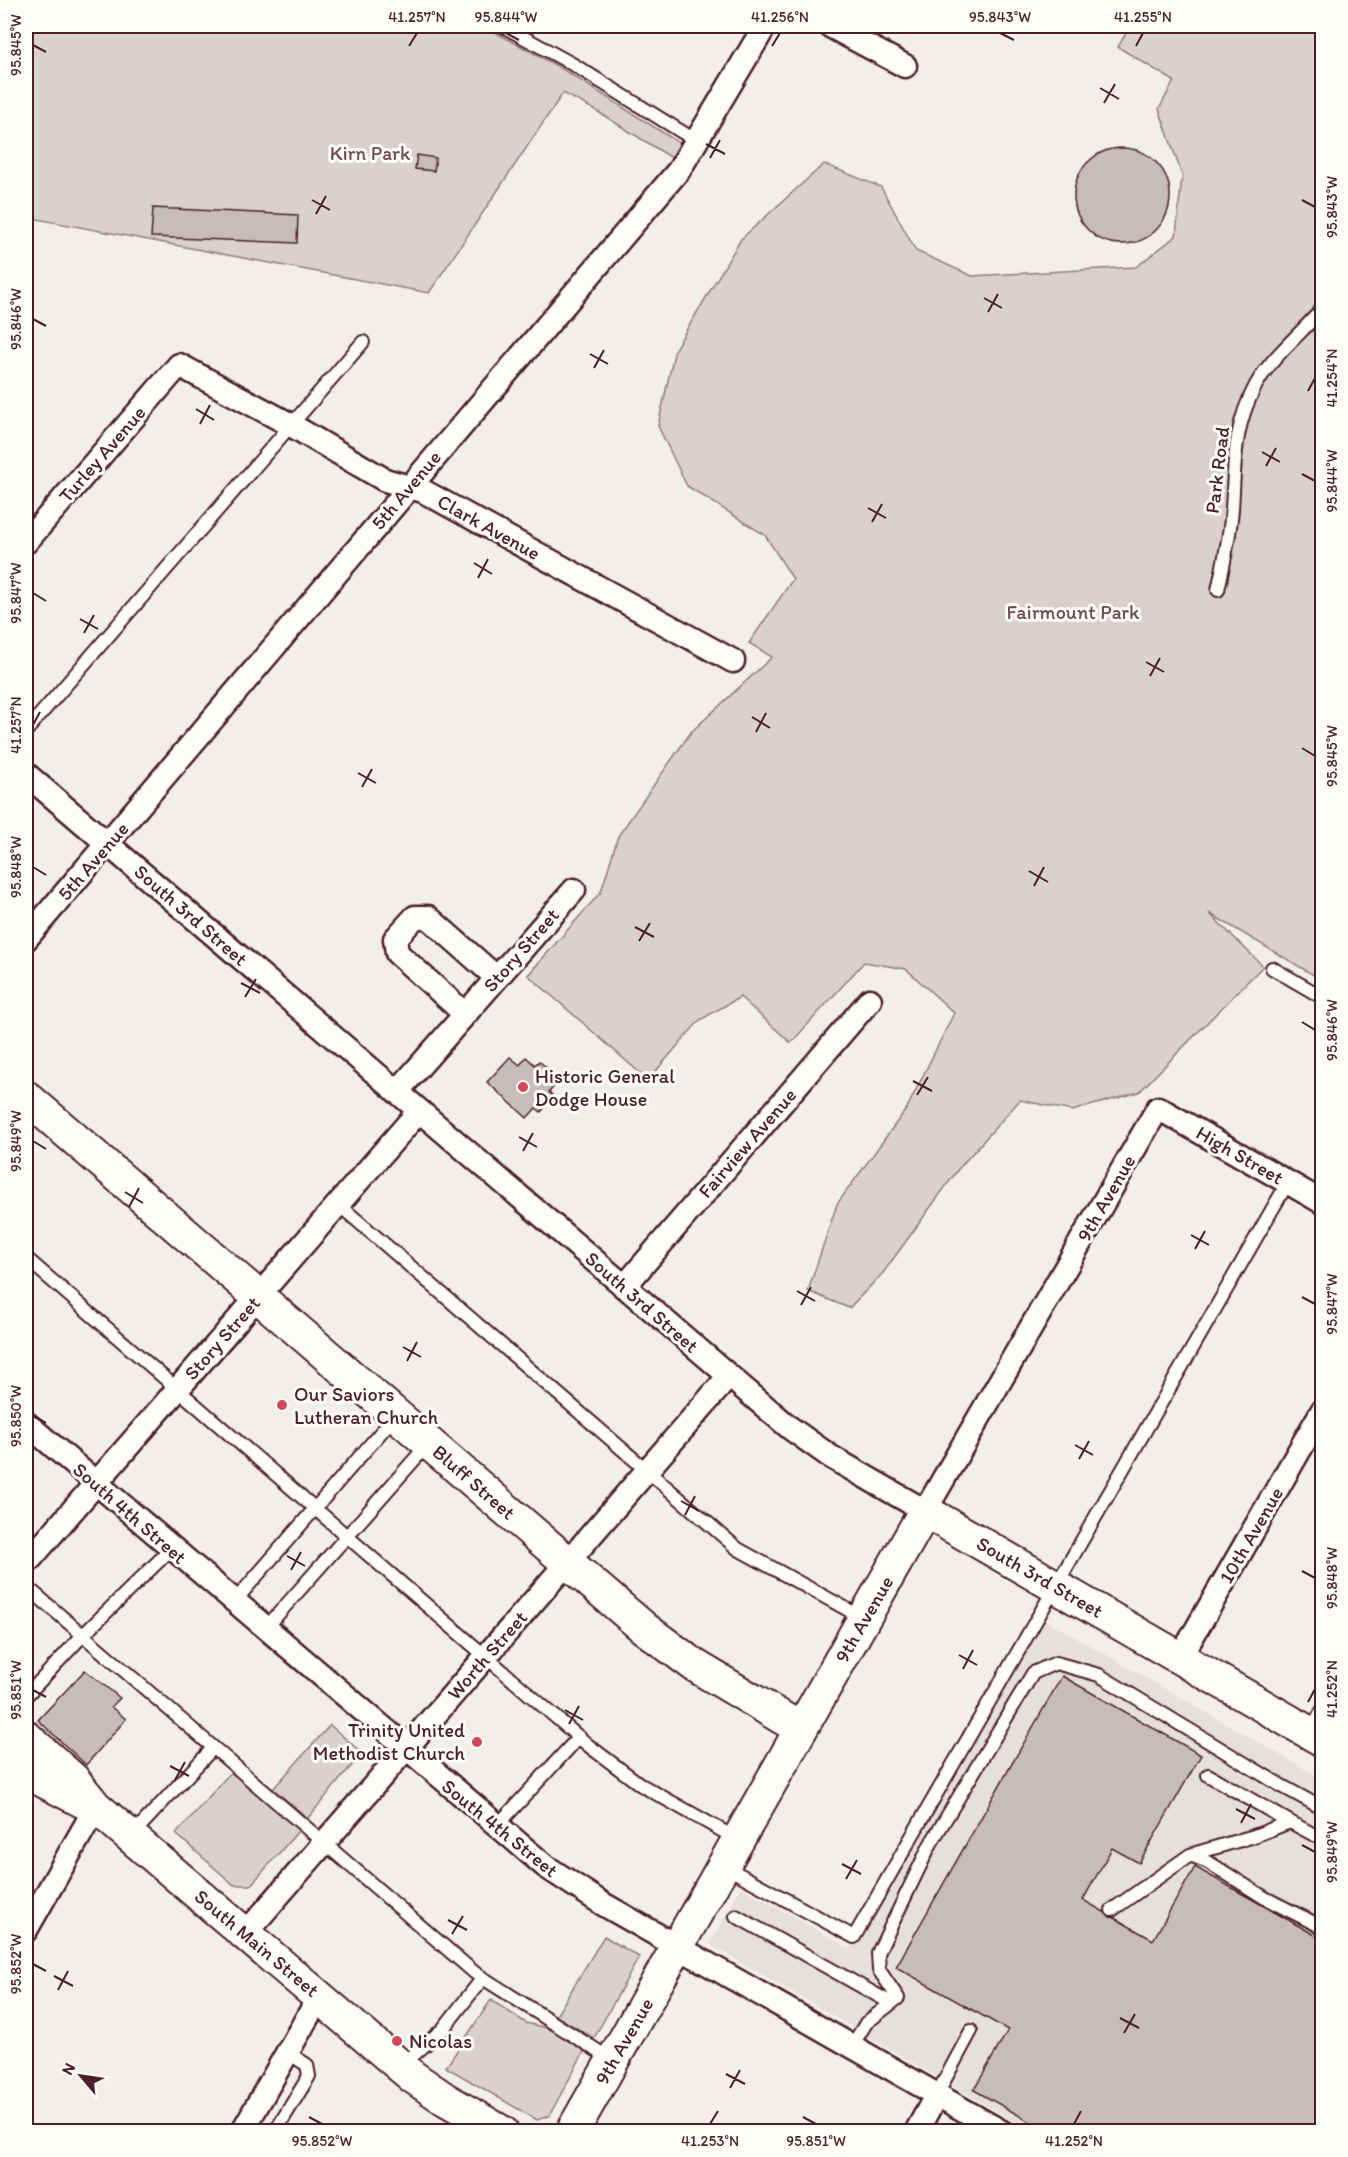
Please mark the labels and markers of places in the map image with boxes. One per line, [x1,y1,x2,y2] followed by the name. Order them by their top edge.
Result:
[535,1064,675,1111] place label: Historic General Dodge House
[516,1080,530,1094] marker: Historic General Dodge House
[294,1382,438,1429] place label: Our Saviors Lutheran Church
[275,1398,289,1412] marker: Our Saviors Lutheran Church
[313,1718,465,1765] place label: Trinity United Methodist Church
[470,1735,484,1749] marker: Trinity United Methodist Church
[409,2029,472,2053] place label: Nicolas
[390,2034,404,2048] marker: Nicolas

